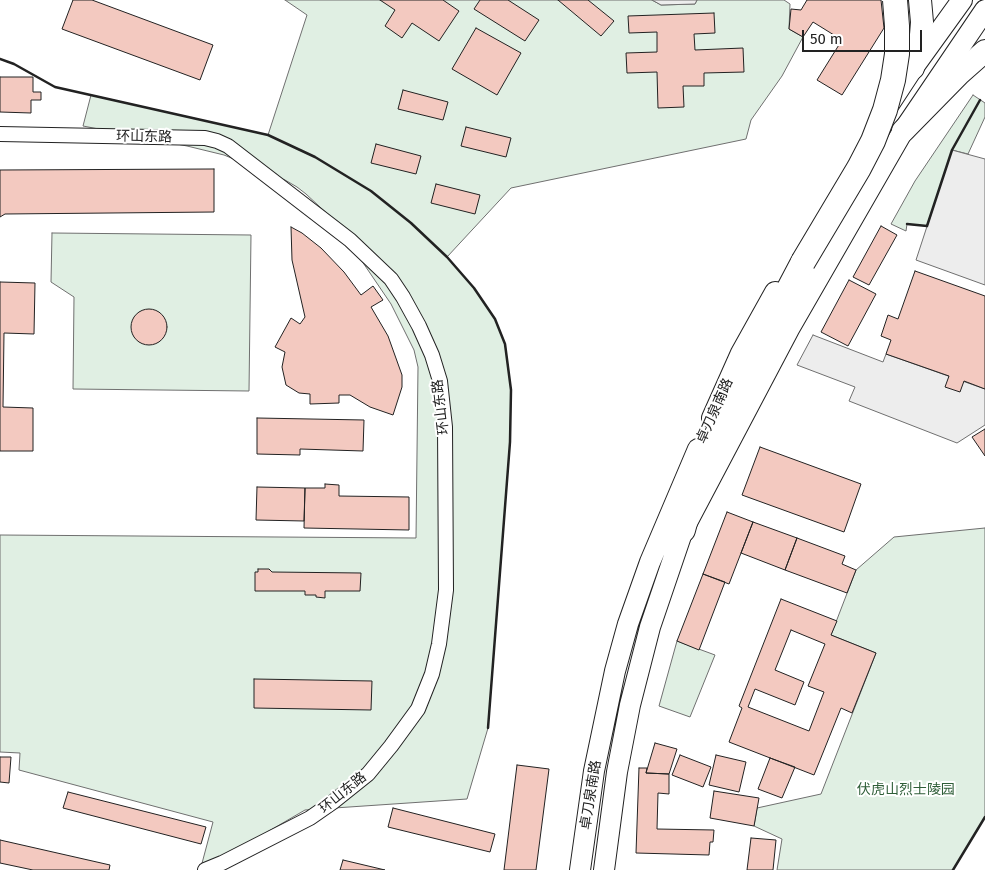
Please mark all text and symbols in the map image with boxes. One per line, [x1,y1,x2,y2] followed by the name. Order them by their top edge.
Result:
[805,20,925,52] scale bar
[810,30,843,48] text: 50 m
[116,128,172,146] street label: 环山东路
[693,376,737,446] street label: 卓刀泉南路
[429,378,453,436] street label: 环山东路
[577,759,605,831] street label: 卓刀泉南路
[316,769,370,817] street label: 环山东路
[857,782,955,798] park label: 伏虎山烈士陵园

